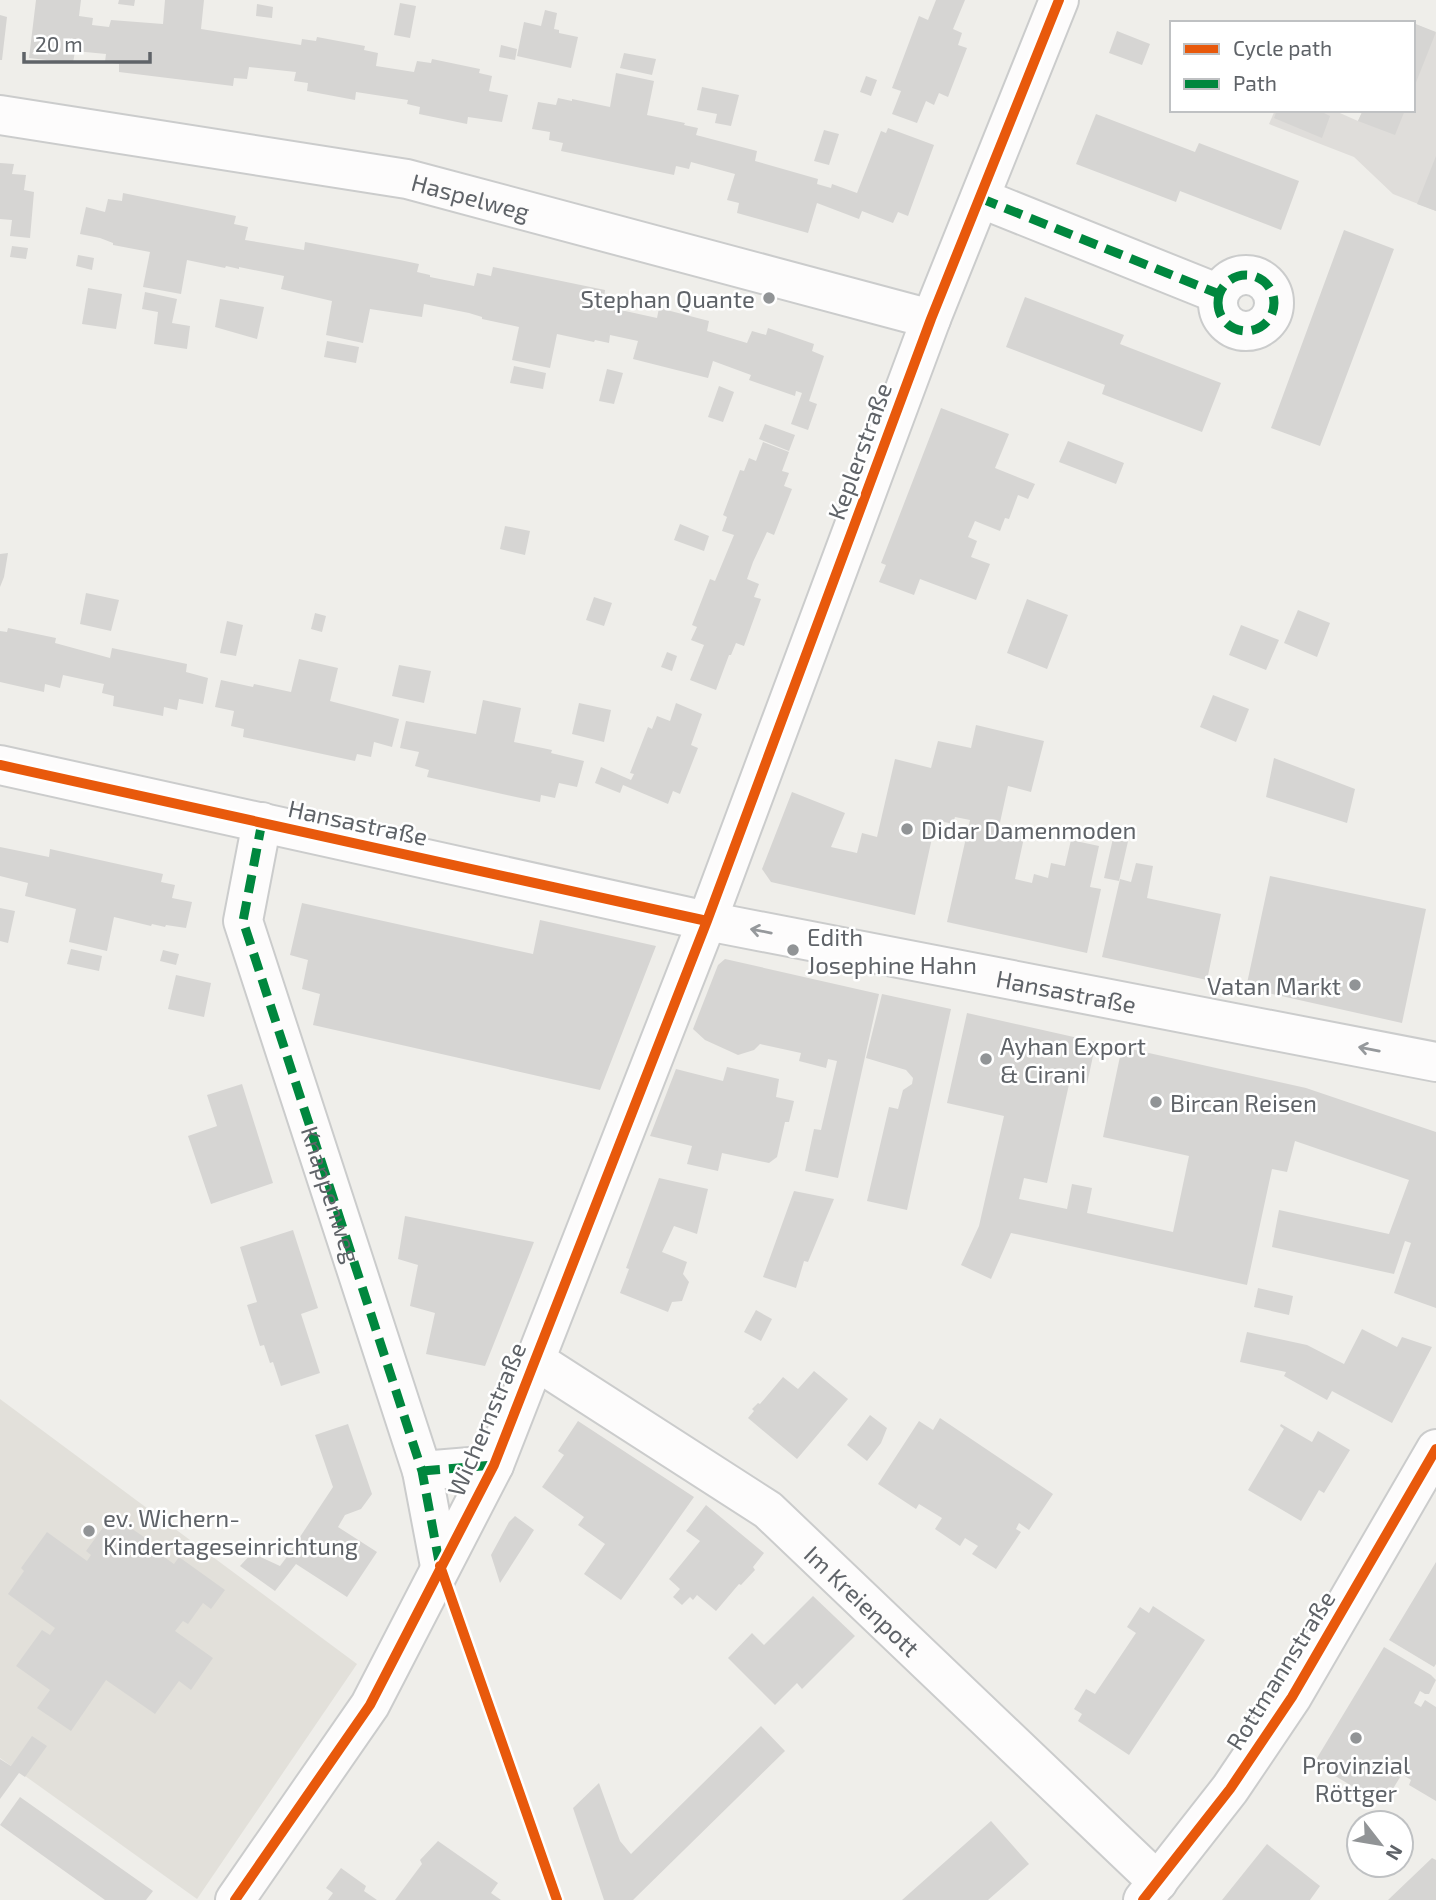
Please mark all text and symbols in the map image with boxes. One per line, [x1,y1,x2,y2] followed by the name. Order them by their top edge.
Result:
[24,21,150,65] scale bar
[1170,21,1415,112] legend
[35,31,83,56] text: 20 m
[1233,35,1332,60] text: Cycle path
[1233,70,1277,95] text: Path
[409,166,533,226] street label: Haspelweg
[580,284,755,313] place label: Stephan Quante
[761,290,777,306] marker: Stephan Quante
[821,379,897,523] street label: Keplerstraße
[286,793,430,851] street label: Hansastraße
[921,815,1137,844] place label: Didar Damenmoden
[899,821,915,837] marker: Didar Damenmoden
[807,922,977,979] place label: Edith Josephine Hahn
[750,924,773,937] one-way arrow
[785,942,801,958] marker: Edith Josephine Hahn
[994,963,1139,1018] street label: Hansastraße
[1207,971,1341,1000] place label: Vatan Markt
[1347,977,1363,993] marker: Vatan Markt
[1000,1031,1146,1088] place label: Ayhan Export & Cirani
[1358,1042,1381,1056] one-way arrow
[978,1051,994,1067] marker: Ayhan Export & Cirani
[1170,1088,1317,1117] place label: Bircan Reisen
[1148,1094,1164,1110] marker: Bircan Reisen
[296,1122,368,1266] street label: Knappenweg
[441,1338,531,1500] street label: Wichernstraße
[103,1503,358,1560] place label: ev. Wichern- Kindertageseinrichtung
[81,1523,97,1539] marker: ev. Wichern- Kindertageseinrichtung
[799,1539,926,1662] street label: Im Kreienpott
[1220,1585,1340,1755] street label: Rottmannstraße
[1348,1730,1364,1746] marker: Provinzial Röttger
[1302,1750,1410,1807] place label: Provinzial Röttger
[1345,1809,1415,1879] north arrow
[1382,1841,1408,1865] text: N

